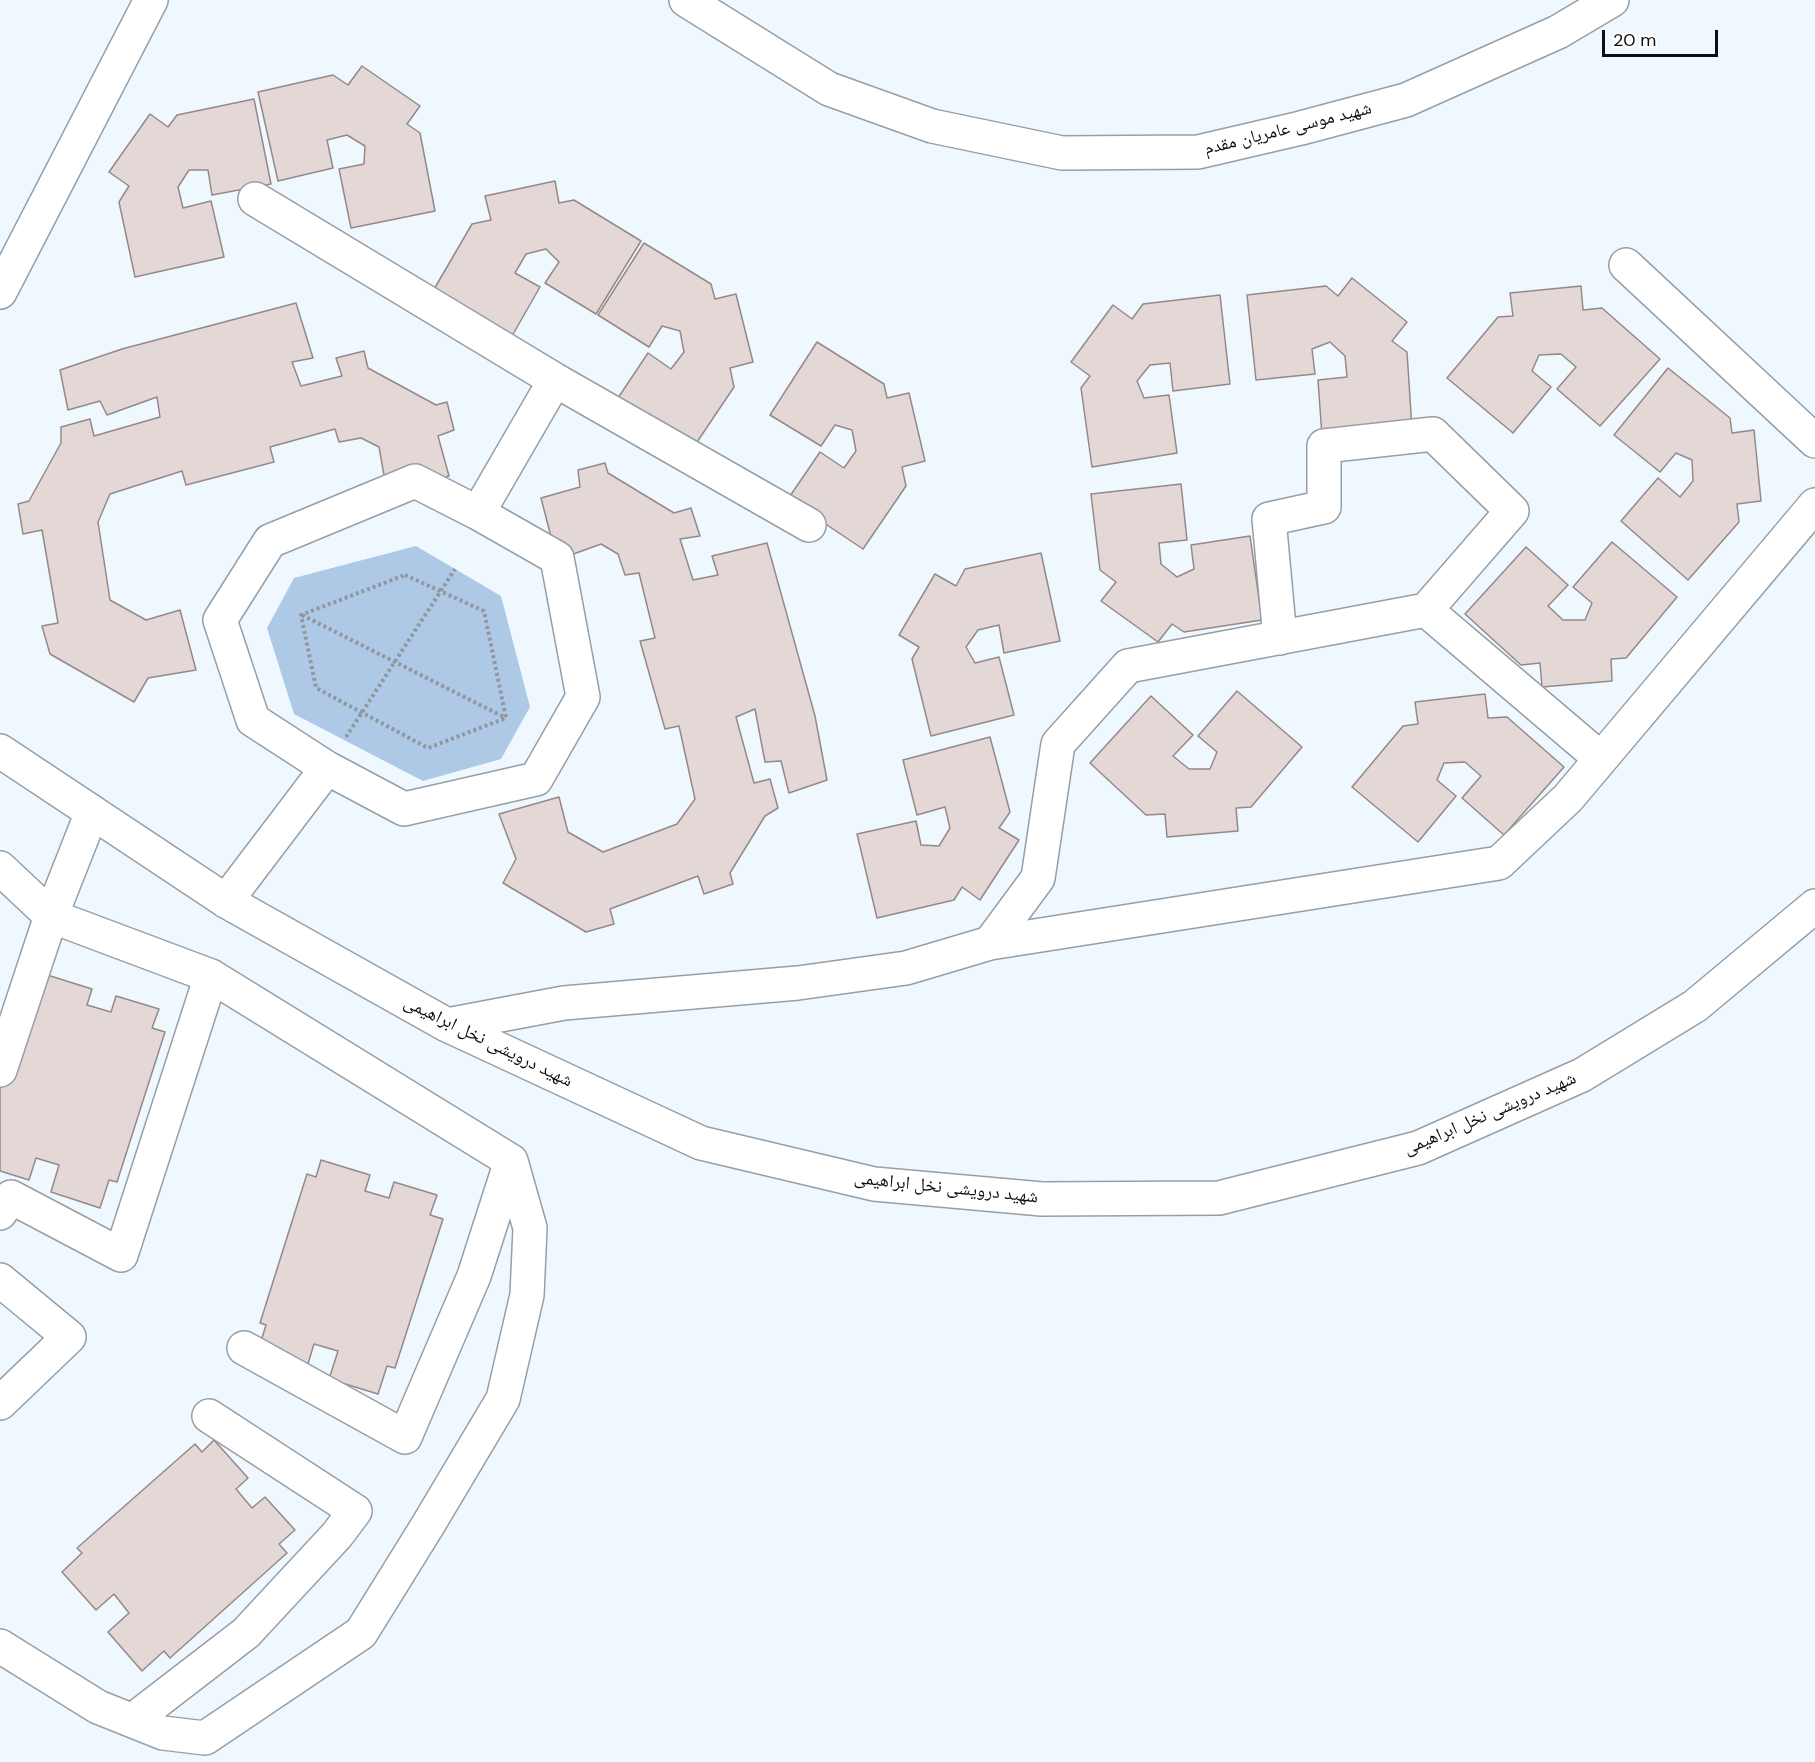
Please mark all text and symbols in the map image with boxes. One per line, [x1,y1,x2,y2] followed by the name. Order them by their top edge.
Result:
[1605,18,1720,56] scale bar
[1613,28,1656,52] text: 20 m
[1202,98,1374,160] street label: شهید موسی عامریان مقدم
[400,992,576,1092] street label: شهید درویشی نخل ابراهیمی
[1401,1068,1579,1160] street label: شهید درویشی نخل ابراهیمی
[853,1168,1039,1208] street label: شهید درویشی نخل ابراهیمی

